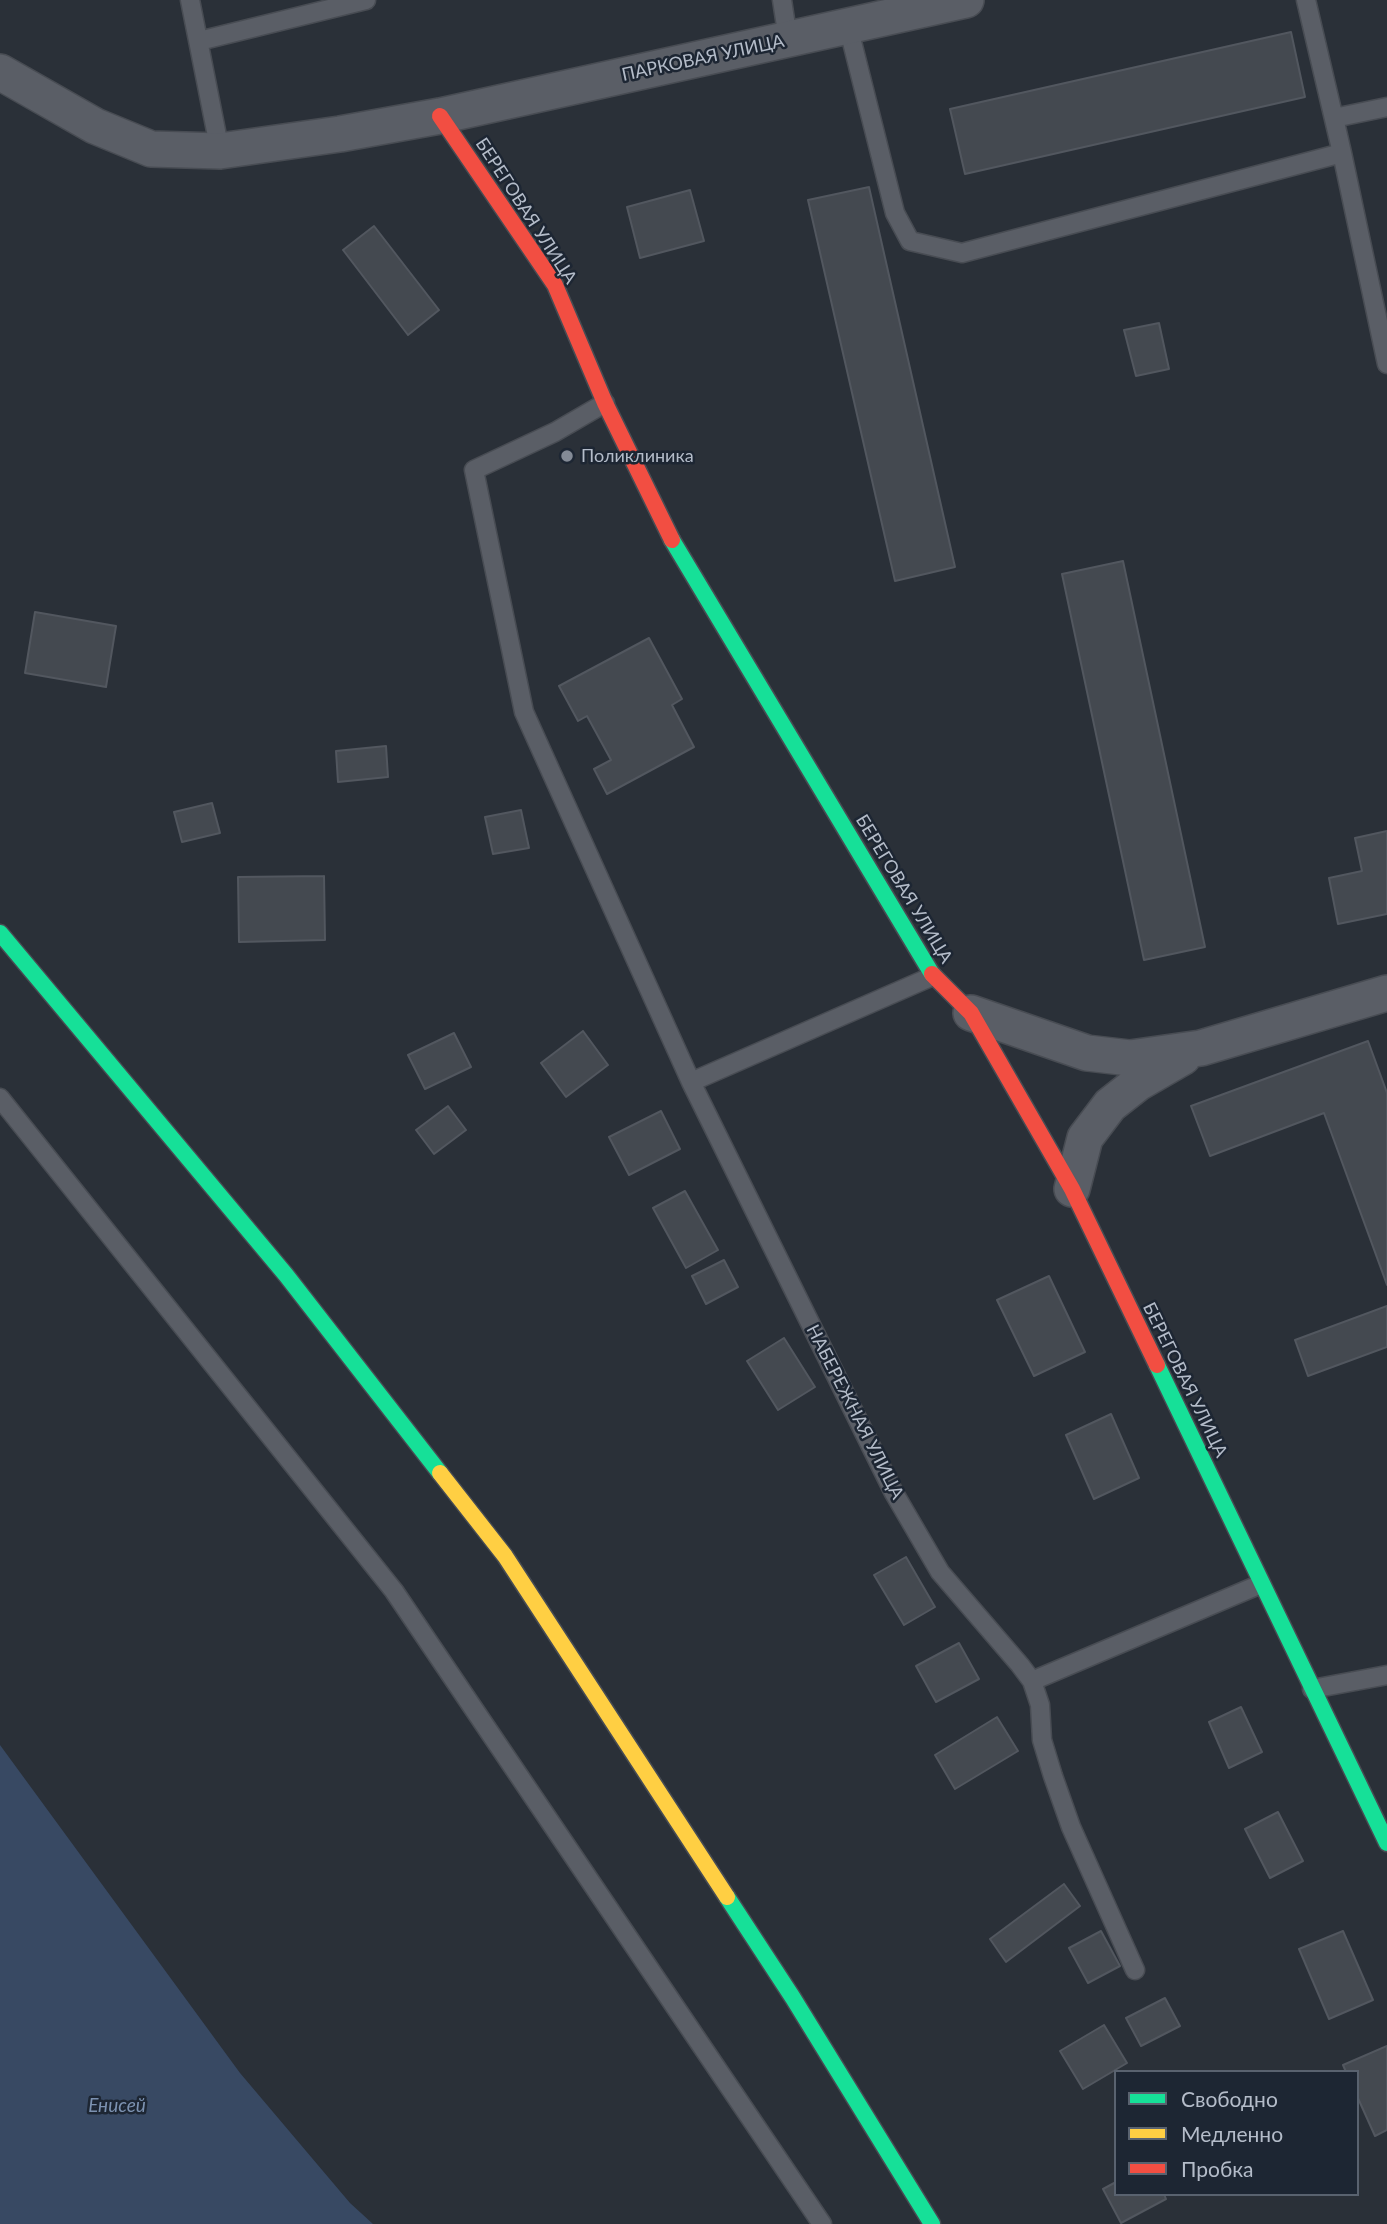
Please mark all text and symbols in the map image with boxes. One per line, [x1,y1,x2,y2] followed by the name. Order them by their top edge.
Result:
[620,30,786,86] street label: ПАРКОВАЯ УЛИЦА
[471,134,581,288] street label: БЕРЕГОВАЯ УЛИЦА
[581,445,694,467] place label: Поликлиника
[559,448,575,464] marker: Поликлиника
[851,811,957,967] street label: БЕРЕГОВАЯ УЛИЦА
[1138,1299,1232,1461] street label: БЕРЕГОВАЯ УЛИЦА
[802,1321,908,1503] street label: НАБЕРЕЖНАЯ УЛИЦА
[1114,2070,1359,2196] legend
[1181,2086,1278,2111] text: Свободно
[88,2095,146,2117] water label: Енисей
[1181,2121,1283,2146] text: Медленно
[1181,2156,1254,2181] text: Пробка

